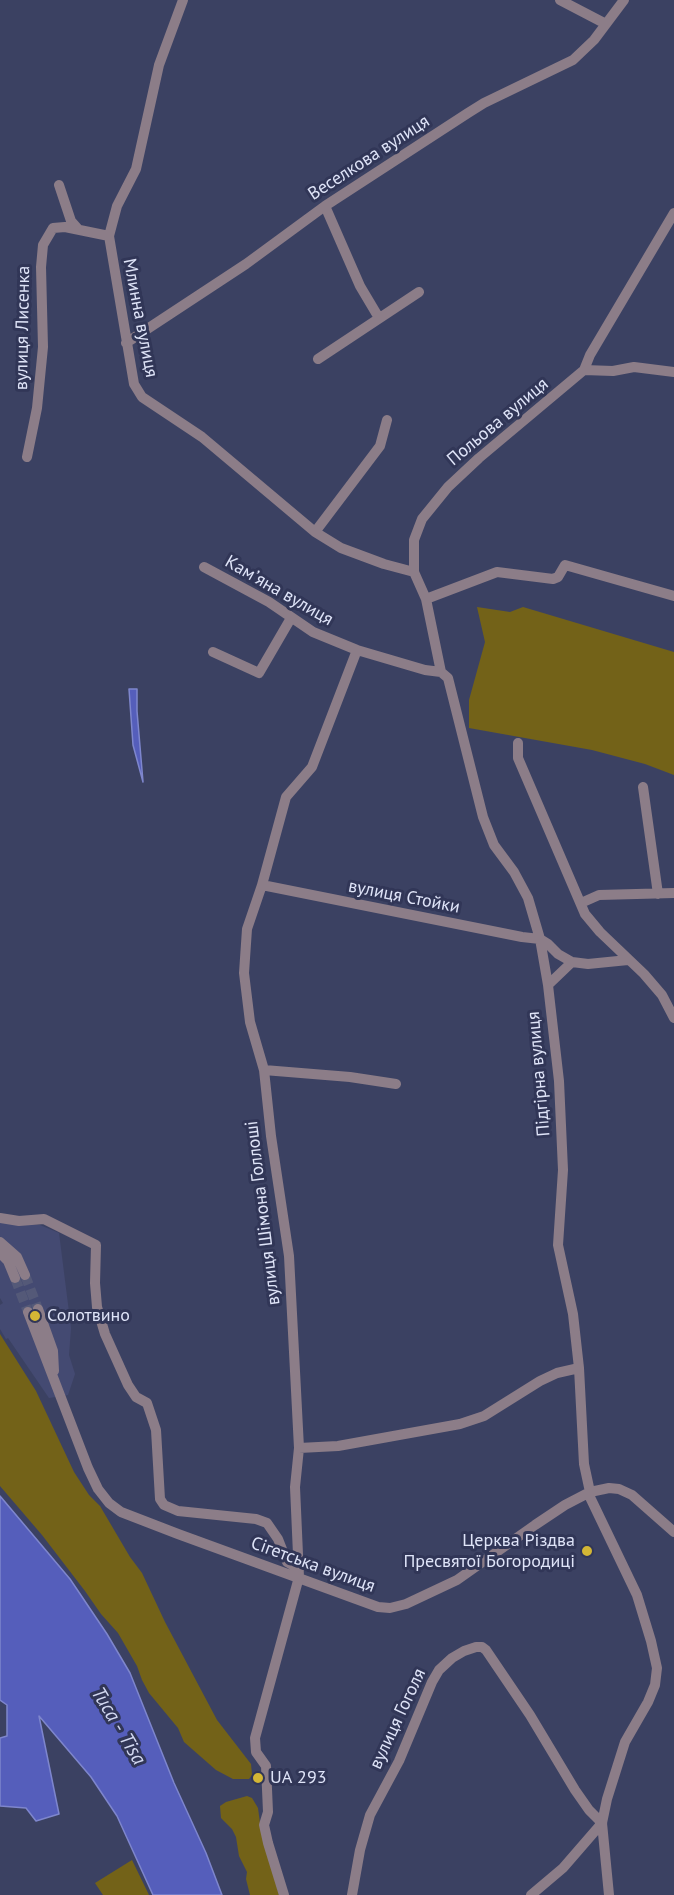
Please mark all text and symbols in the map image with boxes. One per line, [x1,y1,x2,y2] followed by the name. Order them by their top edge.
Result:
[304,111,434,205] street label: Веселкова вулиця
[118,257,162,379] street label: Млинна вулиця
[11,266,35,390] street label: вулиця Лисенка
[443,373,553,471] street label: Польова вулиця
[221,551,337,631] street label: Камʼяна вулиця
[346,876,462,918] street label: вулиця Стойки
[523,1011,555,1137] street label: Підгірна вулиця
[241,1119,285,1307] street label: вулиця Шімона Голлоші
[47,1305,130,1327] place label: Солотвино
[28,1309,42,1323] marker: Солотвино
[403,1530,575,1572] place label: Церква Різдва Пресвятої Богородиці
[248,1533,378,1597] street label: Сігетська вулиця
[580,1544,594,1558] marker: Церква Різдва Пресвятої Богородиці
[365,1665,431,1773] street label: вулиця Гоголя
[85,1683,151,1769] water label: Тиса - Tisa
[270,1767,327,1789] place label: UA 293
[251,1771,265,1785] marker: UA 293

